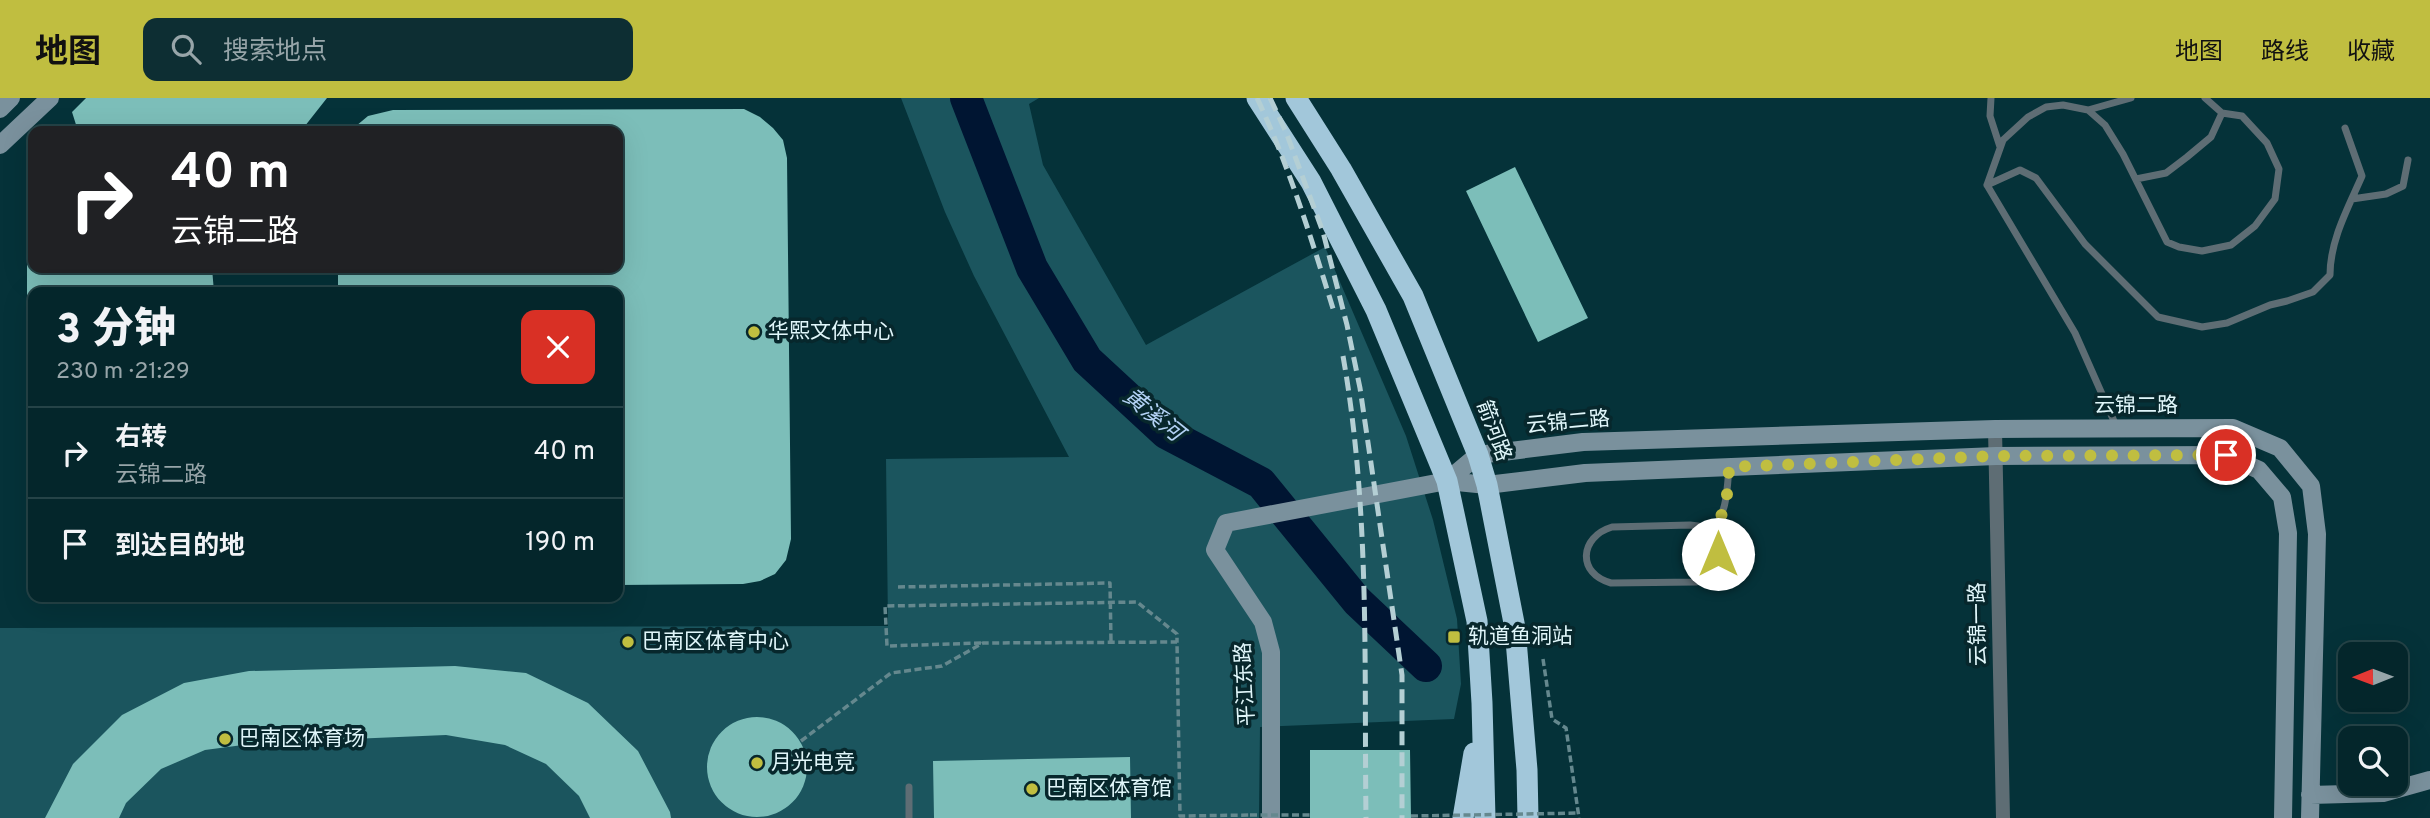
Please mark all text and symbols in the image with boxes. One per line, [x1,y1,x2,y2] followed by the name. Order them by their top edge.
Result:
[143,18,633,81] search box
[167,30,205,68] icon: search
[35,33,101,75] text: 地图
[223,36,327,69] text: 搜索地点
[2175,38,2223,68] text: 地图
[2261,38,2309,68] text: 路线
[2347,38,2395,68] text: 收藏
[171,144,290,206] text: 40 m
[56,154,147,245] icon: right
[171,214,299,254] text: 云锦二路
[56,305,176,358] text: 3 分钟
[521,310,595,384] button: close
[768,319,894,346] place label: 华熙文体中心
[746,324,762,340] marker: 华熙文体中心
[56,358,190,387] text: 230 m · 21:29
[1116,383,1191,451] water label: 黄溪河
[2094,393,2178,420] street label: 云锦二路
[1470,397,1516,465] street label: 箭河路
[1525,406,1611,440] street label: 云锦二路
[115,422,167,455] text: 右转
[2196,425,2256,485] pin
[56,434,94,472] icon: right
[534,436,595,469] text: 40 m
[2207,436,2245,474] icon: arrive
[115,462,207,491] text: 云锦二路
[1681,517,1755,591] position arrow
[56,525,94,563] icon: arrive
[525,527,595,560] text: 190 m
[115,531,245,564] text: 到达目的地
[1965,582,1993,666] street label: 云锦一路
[1468,624,1573,651] place label: 轨道鱼洞站
[642,629,789,656] place label: 巴南区体育中心
[1446,629,1462,645] marker: 轨道鱼洞站
[620,634,636,650] marker: 巴南区体育中心
[1230,641,1262,727] street label: 平江东路
[2338,642,2408,712] north arrow
[2338,642,2408,796] map controls
[239,726,365,753] place label: 巴南区体育场
[2338,726,2408,796] button: search
[217,731,233,747] marker: 巴南区体育场
[771,750,855,777] place label: 月光电竞
[749,755,765,771] marker: 月光电竞
[1046,776,1172,803] place label: 巴南区体育馆
[1024,781,1040,797] marker: 巴南区体育馆

